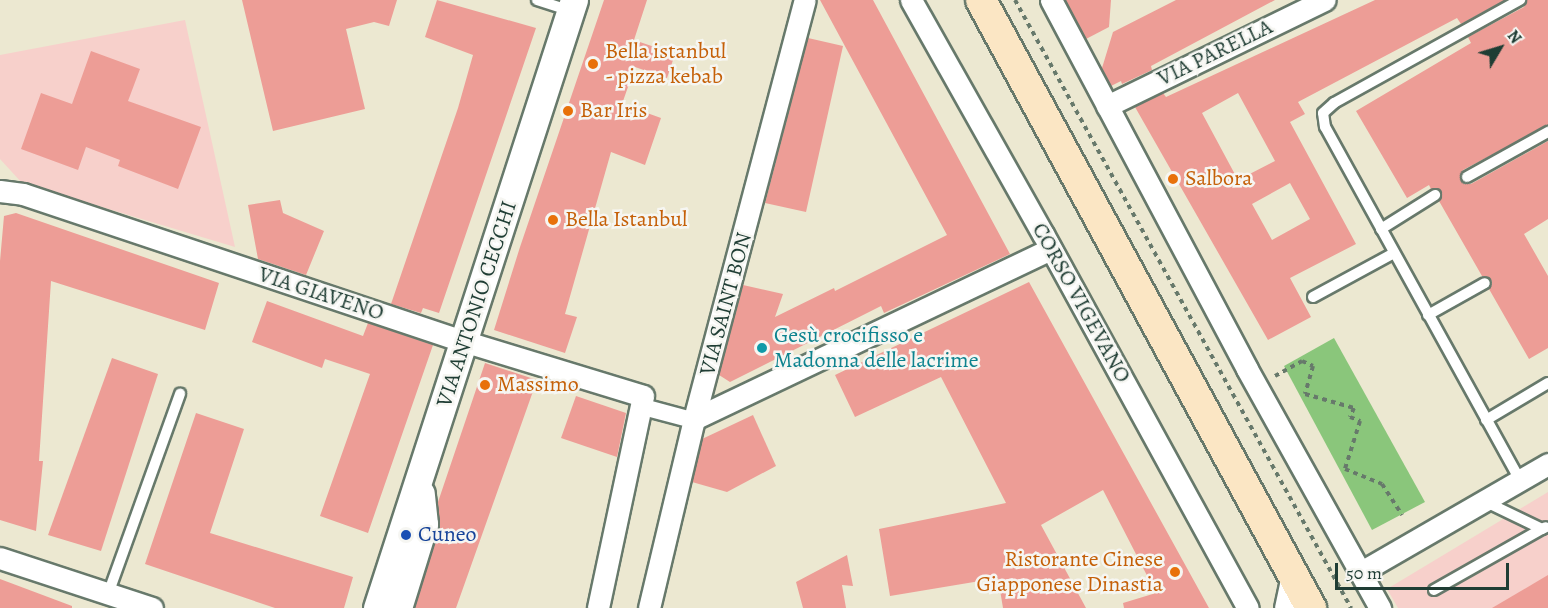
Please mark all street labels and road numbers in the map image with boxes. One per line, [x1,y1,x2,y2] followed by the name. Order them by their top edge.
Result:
[1153,14,1277,92] street label: VIA PARELLA
[431,198,523,410] street label: VIA ANTONIO CECCHI
[1026,218,1136,388] street label: CORSO VIGEVANO
[694,230,758,378] street label: VIA SAINT BON
[255,261,387,327] street label: VIA GIAVENO

